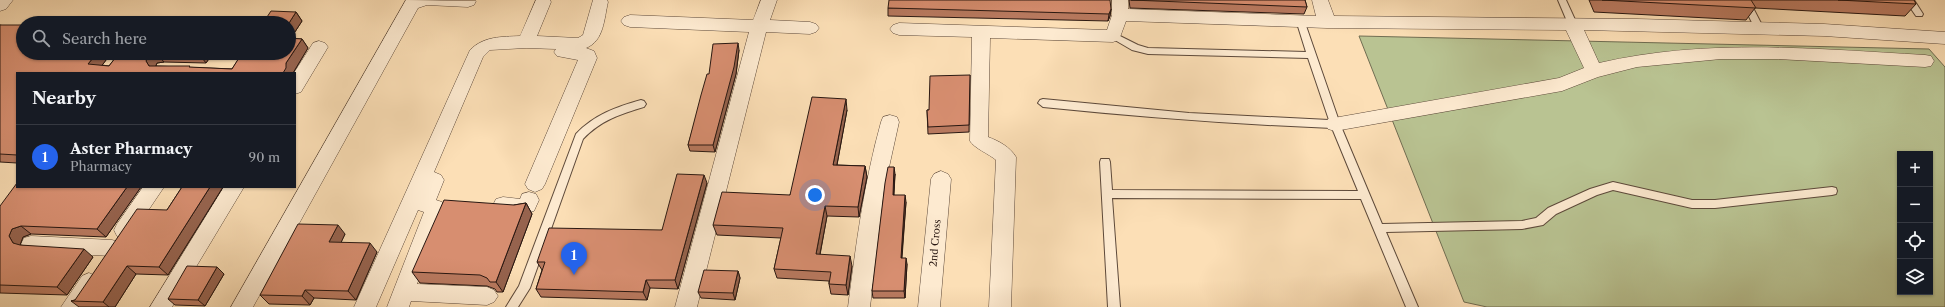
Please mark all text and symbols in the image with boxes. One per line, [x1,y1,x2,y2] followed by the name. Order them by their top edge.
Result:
[16,16,296,60] search box
[30,27,52,49] icon: search
[62,29,147,48] text: Search here
[32,88,96,108] text: Nearby
[70,139,192,158] text: Aster Pharmacy
[42,149,48,165] text: 1
[249,149,280,165] text: 90 m
[1897,151,1933,295] map controls
[1897,151,1933,187] button: +
[70,158,132,174] text: Pharmacy
[805,185,825,205] your location
[1897,187,1933,223] button: −
[926,219,944,267] street label: 2nd Cross
[1897,223,1933,259] button: locate
[561,242,587,275] pin: 1
[1897,259,1933,295] button: layers

